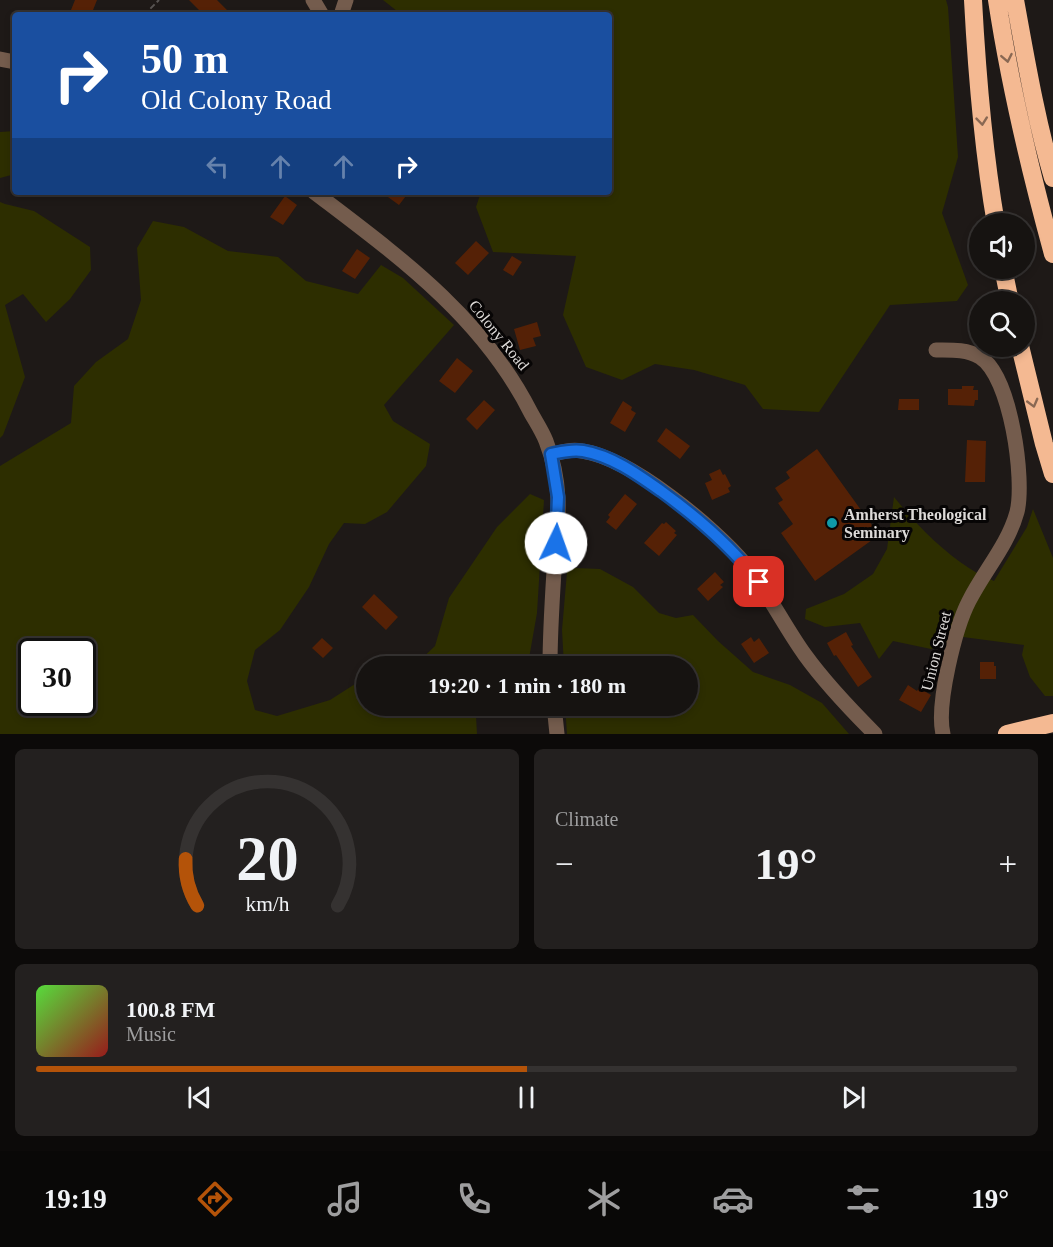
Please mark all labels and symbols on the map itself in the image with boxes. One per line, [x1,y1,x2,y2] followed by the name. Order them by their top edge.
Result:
[1000,52,1013,62] one-way arrow
[975,117,988,126] one-way arrow
[465,297,532,374] street label: Colony Road
[1026,398,1039,408] one-way arrow
[844,506,987,542] place label: Amherst Theological Seminary
[524,511,588,575] position arrow
[825,516,839,530] marker: Amherst Theological Seminary
[733,556,784,607] pin
[918,609,954,693] street label: Union Street
[18,638,96,716] speed limit sign: 30

